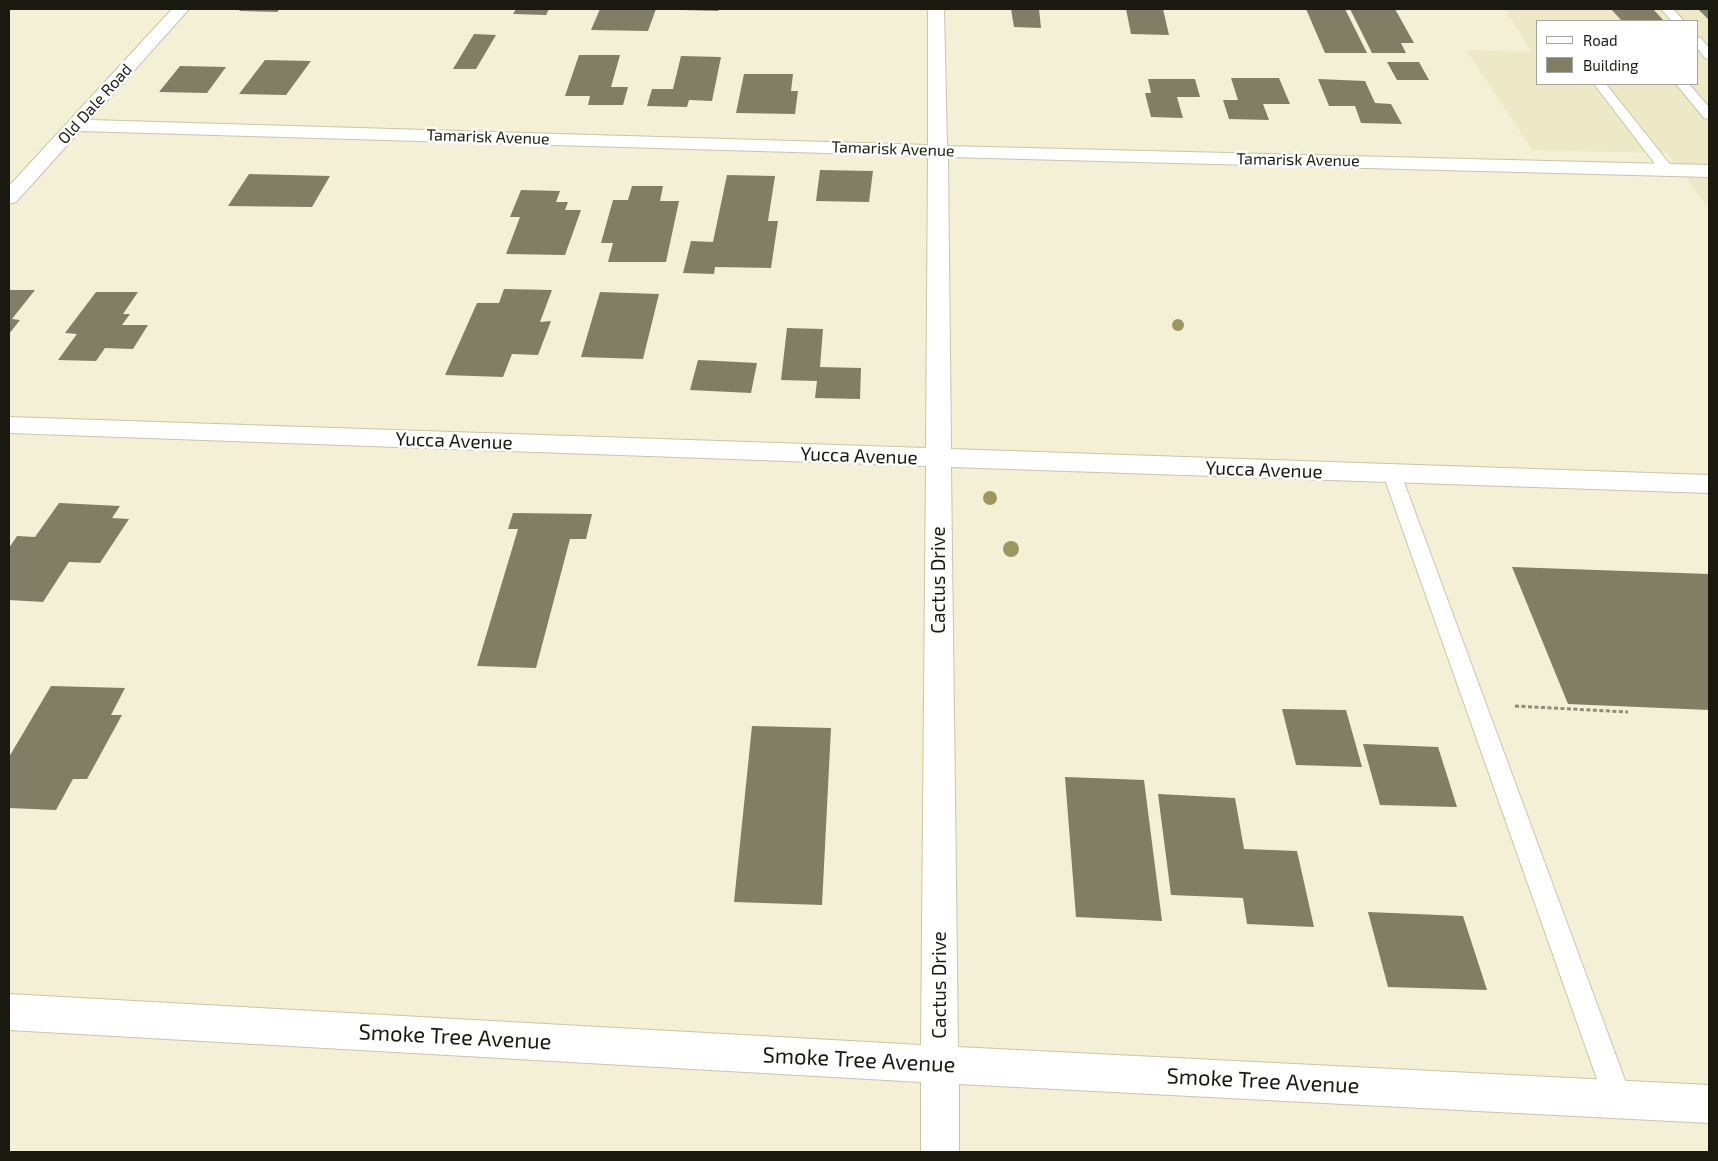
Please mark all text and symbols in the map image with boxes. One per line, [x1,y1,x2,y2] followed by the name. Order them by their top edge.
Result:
[1536,20,1698,85] legend
[1583,31,1618,49] text: Road
[1583,56,1638,74] text: Building
[54,60,136,148] street label: Old Dale Road
[426,125,550,149] street label: Tamarisk Avenue
[831,137,955,161] street label: Tamarisk Avenue
[1236,149,1360,171] street label: Tamarisk Avenue
[395,428,513,454] street label: Yucca Avenue
[800,443,918,469] street label: Yucca Avenue
[1205,457,1323,483] street label: Yucca Avenue
[928,526,950,634] street label: Cactus Drive
[929,931,951,1039] street label: Cactus Drive
[358,1019,552,1055] street label: Smoke Tree Avenue
[762,1042,956,1078] street label: Smoke Tree Avenue
[1166,1063,1360,1099] street label: Smoke Tree Avenue

